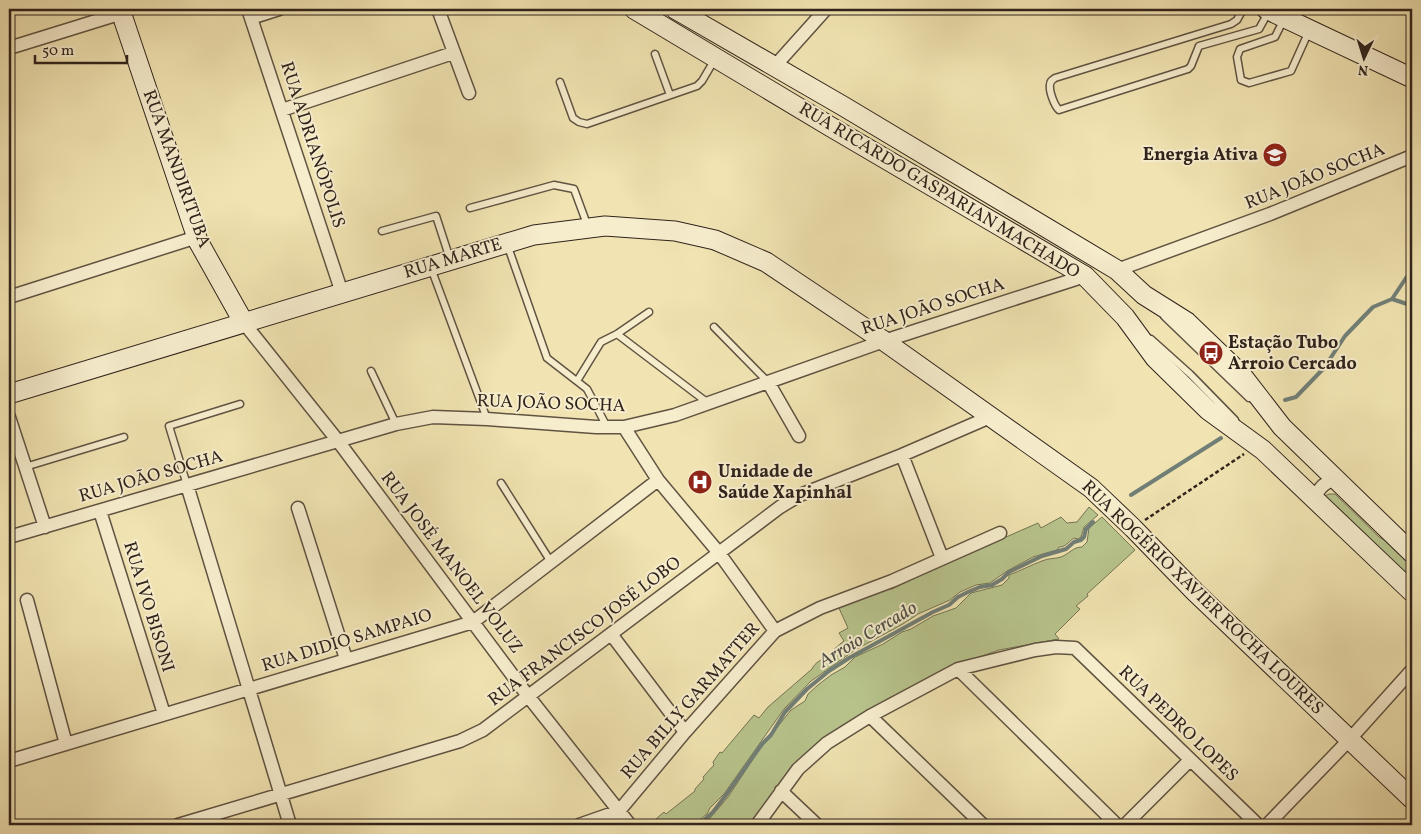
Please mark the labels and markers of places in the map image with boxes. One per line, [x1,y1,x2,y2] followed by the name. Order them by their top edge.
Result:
[1262,142,1288,168] school or university icon: Energia Ativa
[1143,143,1258,168] place label: Energia Ativa
[1228,331,1357,377] place label: Estação Tubo Arroio Cercado
[1198,340,1224,366] bus stop icon: Estação Tubo Arroio Cercado
[718,460,852,506] place label: Unidade de Saúde Xapinhal
[687,469,713,495] hospital icon: Unidade de Saúde Xapinhal

